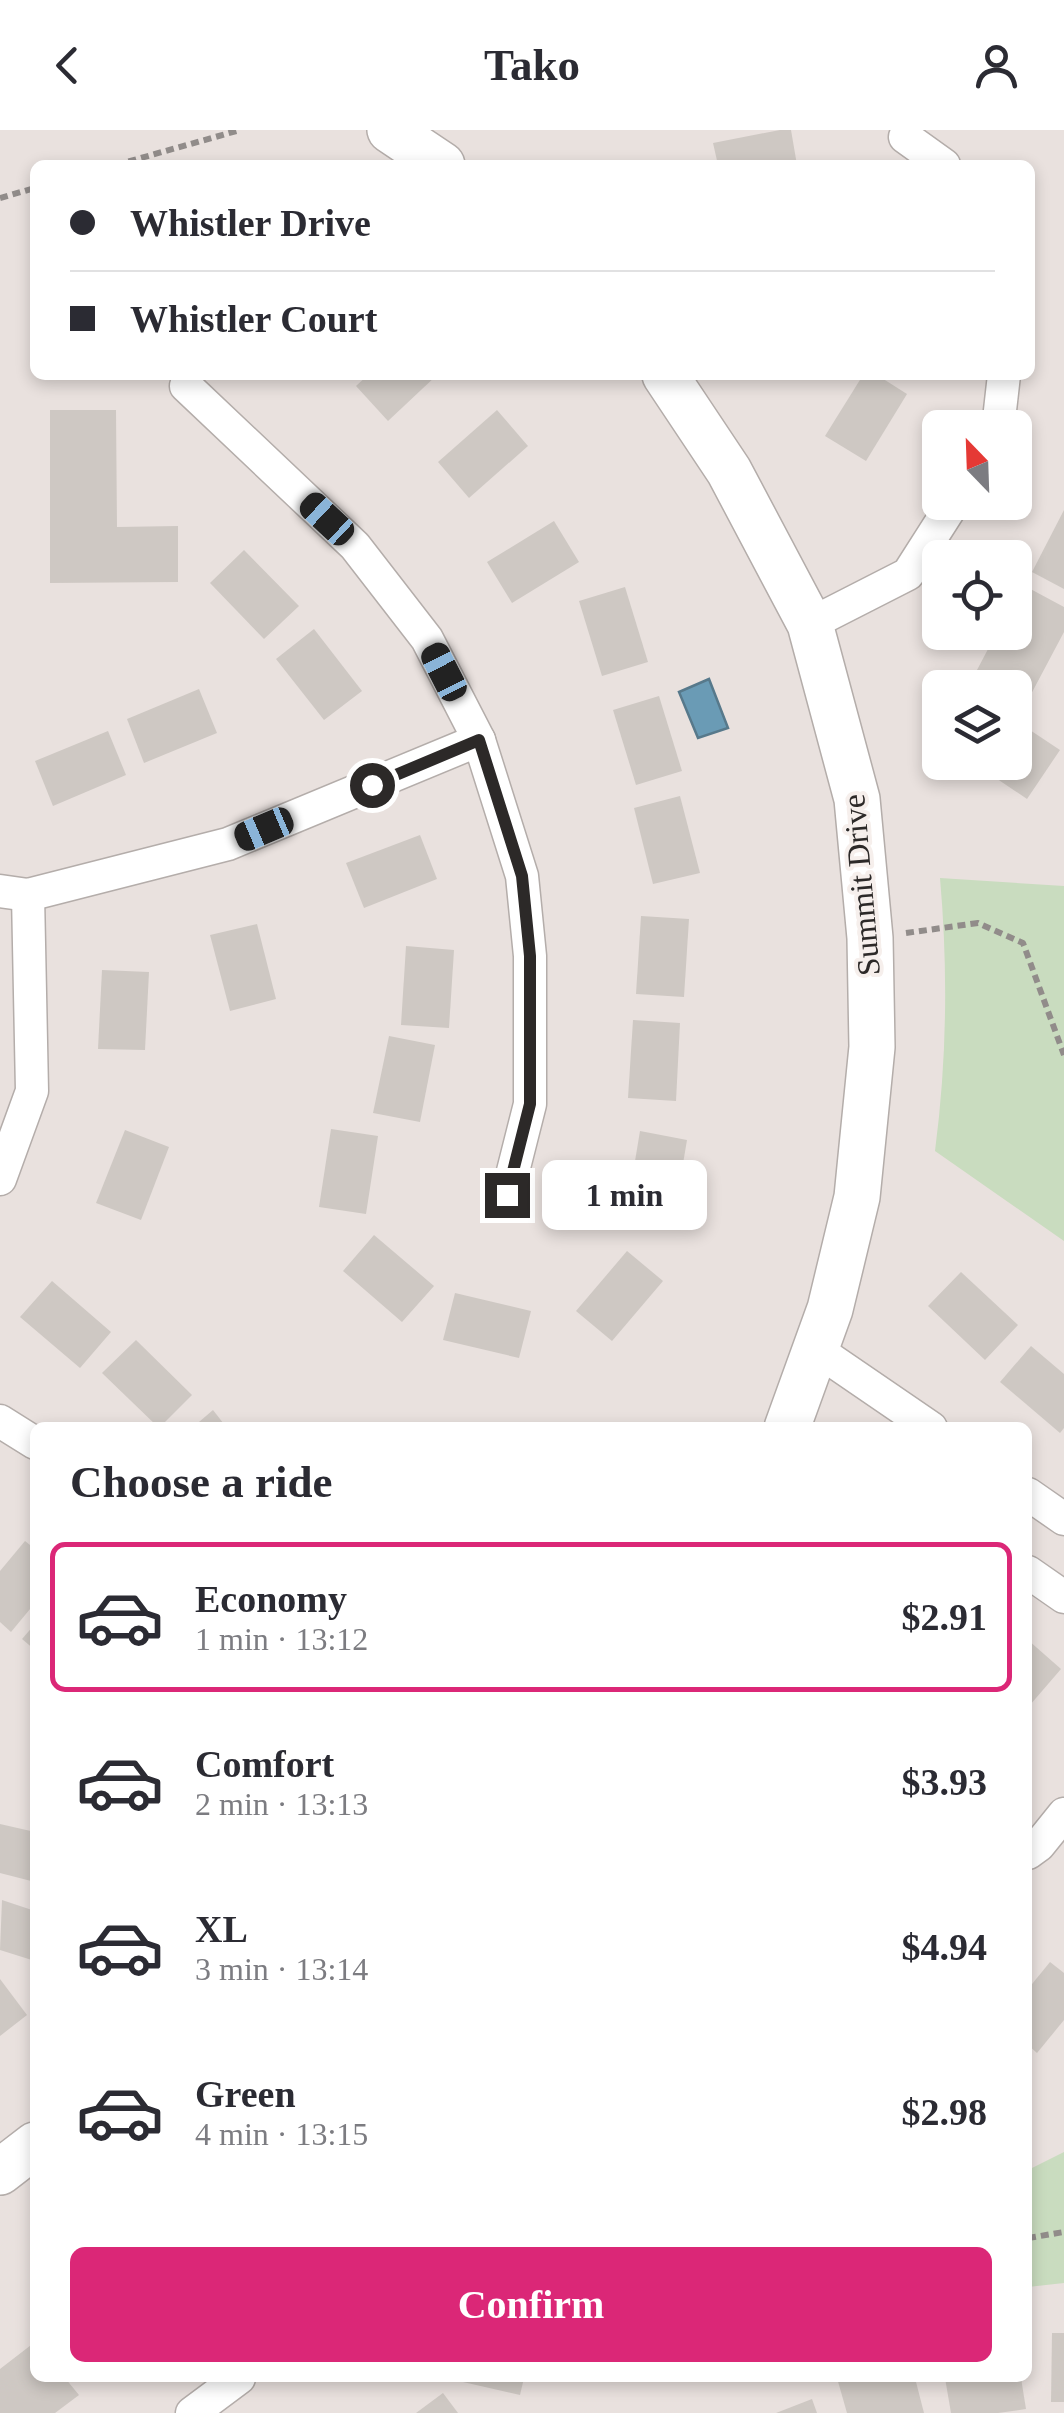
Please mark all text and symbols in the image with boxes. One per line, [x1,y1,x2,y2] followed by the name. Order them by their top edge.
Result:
[40,38,95,93] icon: back
[969,38,1024,93] icon: person
[484,40,580,90] text: Tako
[130,202,371,244] text: Whistler Drive
[130,298,377,340] text: Whistler Court
[922,410,1032,520] north arrow
[922,410,1032,780] map controls
[295,488,359,550] car
[922,540,1032,650] button: locate
[417,638,471,706] car
[922,670,1032,780] button: layers
[350,763,395,808] route start
[835,793,887,977] street label: Summit Drive
[231,803,297,855] car
[542,1160,707,1230] callout: 1 min
[485,1173,530,1218] route end
[586,1177,663,1213] text: 1 min
[70,1457,333,1507] text: Choose a ride
[75,1572,165,1662] icon: car
[195,1578,347,1620] text: Economy
[902,1596,987,1638] text: $2.91
[195,1621,368,1657] text: 1 min · 13:12
[75,1737,165,1827] icon: car
[195,1743,334,1785] text: Comfort
[902,1761,987,1803] text: $3.93
[195,1786,368,1822] text: 2 min · 13:13
[75,1902,165,1992] icon: car
[195,1908,248,1950] text: XL
[902,1926,987,1968] text: $4.94
[195,1951,368,1987] text: 3 min · 13:14
[75,2067,165,2157] icon: car
[195,2073,296,2115] text: Green
[902,2091,987,2133] text: $2.98
[195,2116,368,2152] text: 4 min · 13:15
[70,2247,992,2362] button: Confirm

